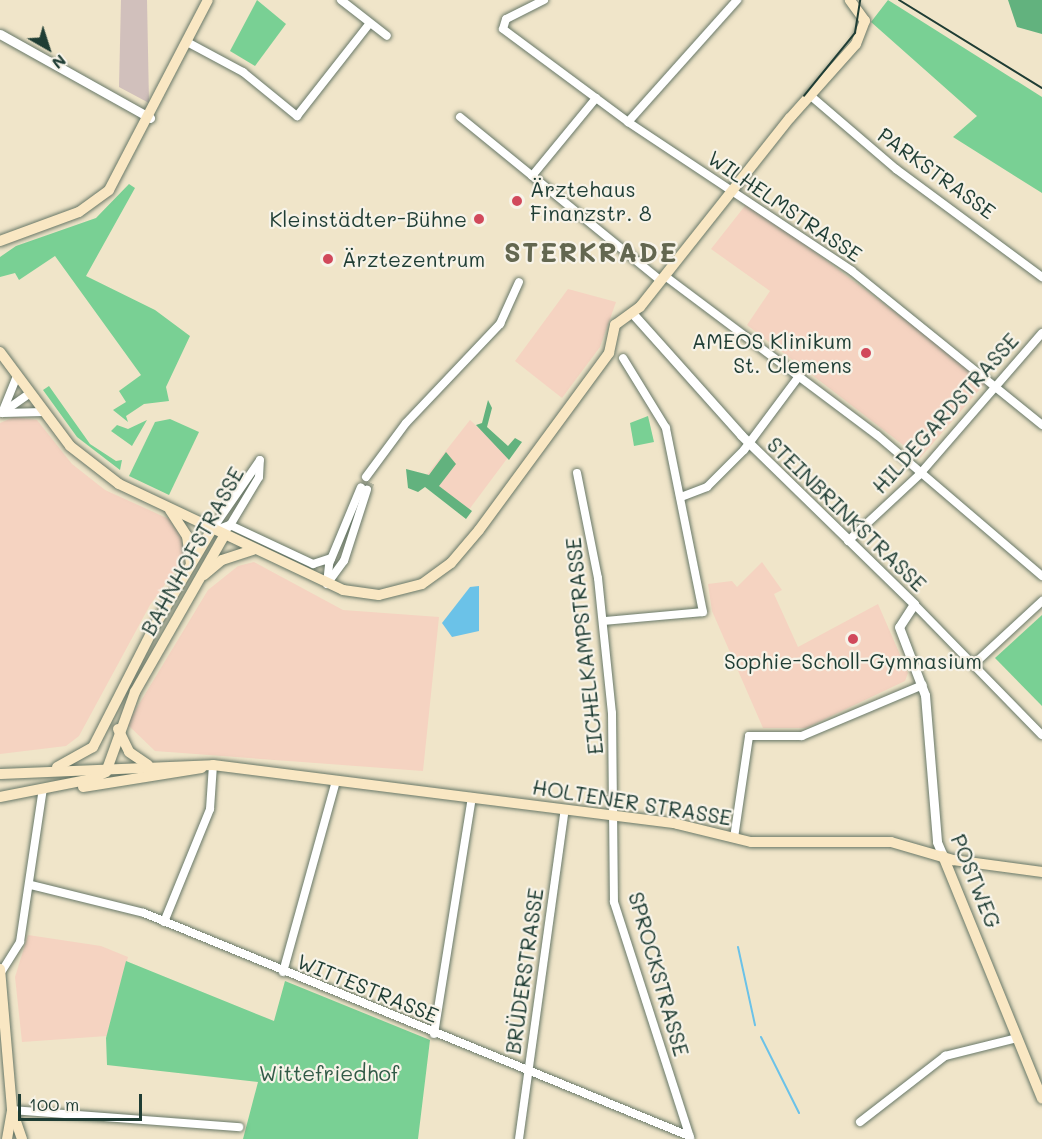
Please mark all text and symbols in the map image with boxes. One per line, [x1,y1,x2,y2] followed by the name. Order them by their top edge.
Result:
[18,18,78,78] north arrow
[48,50,71,74] text: N
[873,122,1001,224] street label: PARKSTRASSE
[703,145,867,267] street label: WILHELMSTRASSE
[530,176,652,226] place label: Ärztehaus Finanzstr. 8
[508,192,526,210] marker: Ärztehaus Finanzstr. 8
[269,206,467,232] place label: Kleinstädter-Bühne
[472,212,486,226] marker: Kleinstädter-Bühne
[504,236,678,268] district label: STERKRADE
[342,246,485,272] place label: Ärztezentrum
[319,250,337,268] marker: Ärztezentrum
[692,328,852,378] place label: AMEOS Klinikum St. Clemens
[866,328,1024,498] street label: HILDEGARDSTRASSE
[857,344,875,362] marker: AMEOS Klinikum St. Clemens
[762,432,932,596] street label: STEINBRINKSTRASSE
[135,462,249,640] street label: BAHNHOFSTRASSE
[560,536,608,756] street label: EICHELKAMPSTRASSE
[846,632,860,646] marker: Sophie-Scholl-Gymnasium
[724,648,982,674] place label: Sophie-Scholl-Gymnasium
[531,774,733,830] street label: HOLTENER STRASSE
[946,830,1006,932] street label: POSTWEG
[500,886,548,1056] street label: BRÜDERSTRASSE
[624,889,694,1059] street label: SPROCKSTRASSE
[294,948,442,1028] street label: WITTESTRASSE
[259,1060,399,1086] park label: Wittefriedhof
[21,1082,146,1120] scale bar
[29,1092,79,1116] text: 100 m

